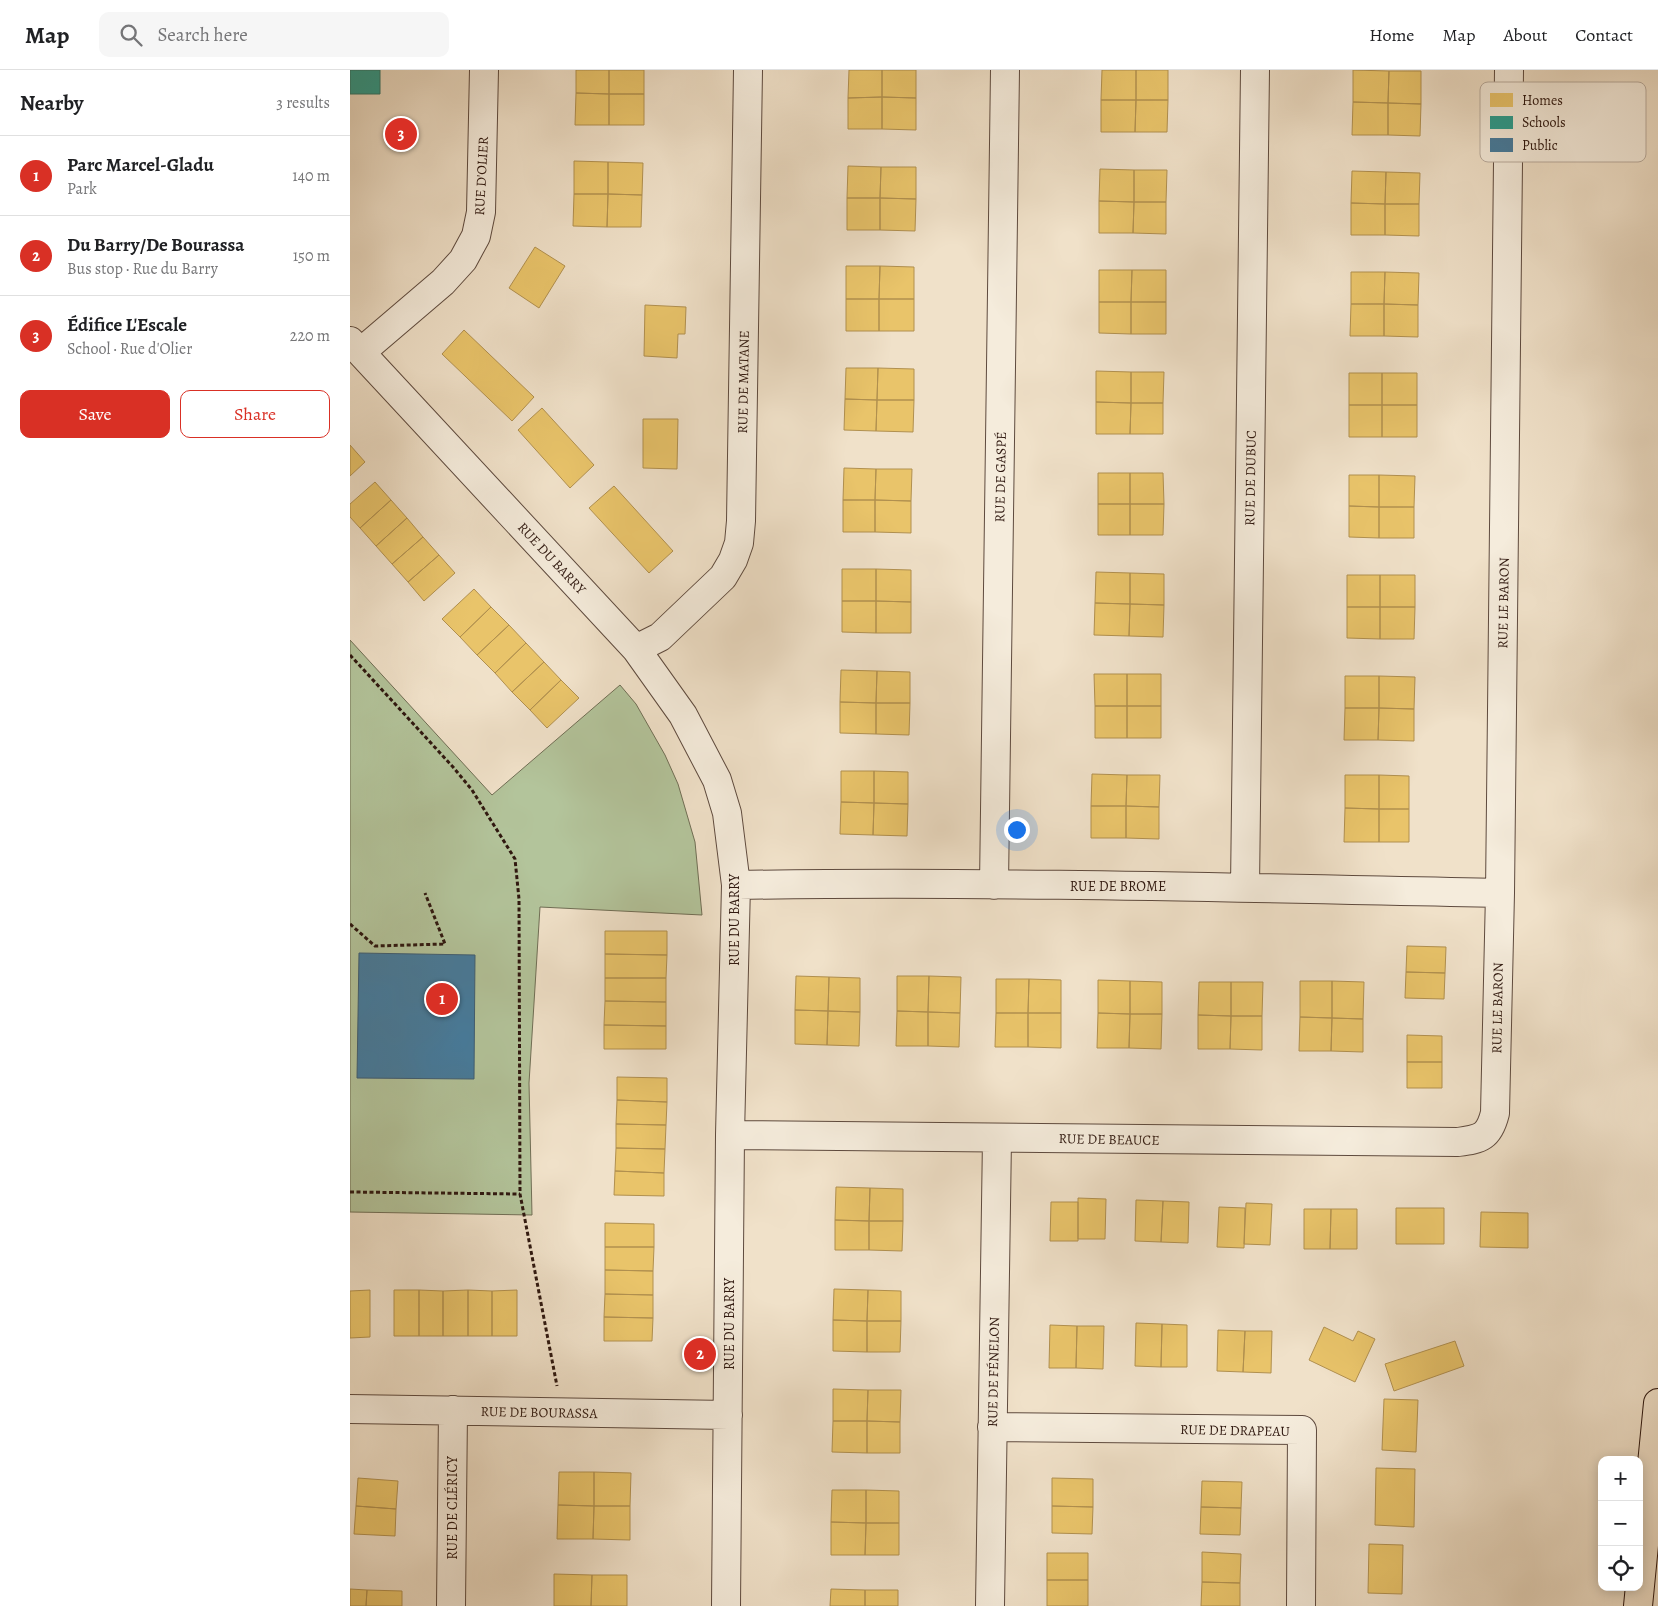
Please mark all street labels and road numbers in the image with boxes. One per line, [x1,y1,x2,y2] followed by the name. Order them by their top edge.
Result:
[470,136,493,216] street label: RUE D'OLIER
[733,330,754,434] street label: RUE DE MATANE
[1240,430,1261,526] street label: RUE DE DUBUC
[990,432,1011,523] street label: RUE DE GASPÉ
[513,518,590,599] street label: RUE DU BARRY
[1493,557,1514,649] street label: RUE LE BARON
[725,873,744,966] street label: RUE DU BARRY
[1070,877,1166,896] street label: RUE DE BROME
[1487,962,1508,1054] street label: RUE LE BARON
[1058,1129,1160,1150] street label: RUE DE BEAUCE
[720,1277,739,1370] street label: RUE DU BARRY
[983,1317,1004,1427] street label: RUE DE FÉNELON
[480,1402,599,1423] street label: RUE DE BOURASSA
[1180,1420,1291,1441] street label: RUE DE DRAPEAU
[443,1456,462,1560] street label: RUE DE CLÉRICY

